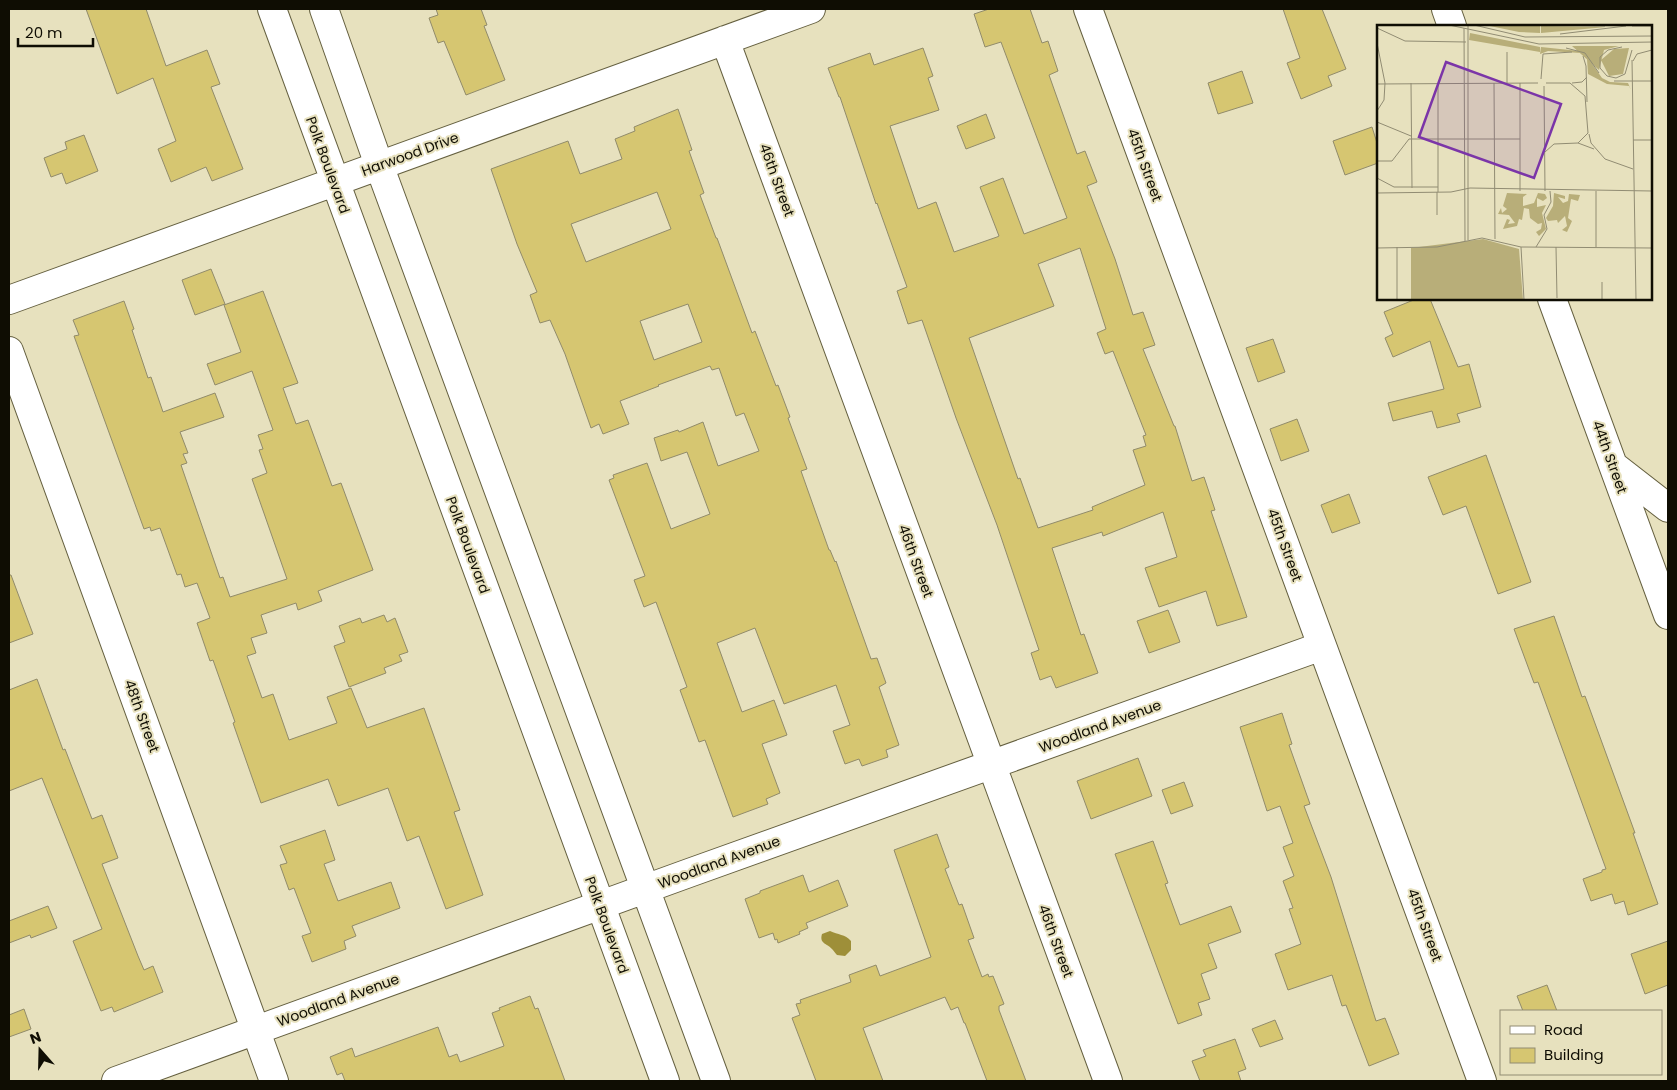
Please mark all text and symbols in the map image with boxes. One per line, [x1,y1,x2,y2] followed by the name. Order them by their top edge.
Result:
[18,15,92,47] scale bar
[25,22,63,43] text: 20 m
[1377,25,1652,300] inset map
[301,114,355,216] street label: Polk Boulevard
[1123,126,1167,204] street label: 45th Street
[359,127,462,181] street label: Harwood Drive
[755,141,799,219] street label: 46th Street
[1588,418,1632,496] street label: 44th Street
[441,494,495,596] street label: Polk Boulevard
[1263,506,1307,584] street label: 45th Street
[894,522,938,600] street label: 46th Street
[120,677,164,755] street label: 48th Street
[1036,694,1164,757] street label: Woodland Avenue
[655,830,783,893] street label: Woodland Avenue
[580,874,634,976] street label: Polk Boulevard
[1403,886,1447,964] street label: 45th Street
[1034,902,1078,980] street label: 46th Street
[274,968,402,1031] street label: Woodland Avenue
[1500,1010,1662,1075] legend
[1544,1019,1583,1040] text: Road
[15,1025,65,1075] north arrow
[27,1027,44,1049] text: N
[1544,1044,1604,1065] text: Building

